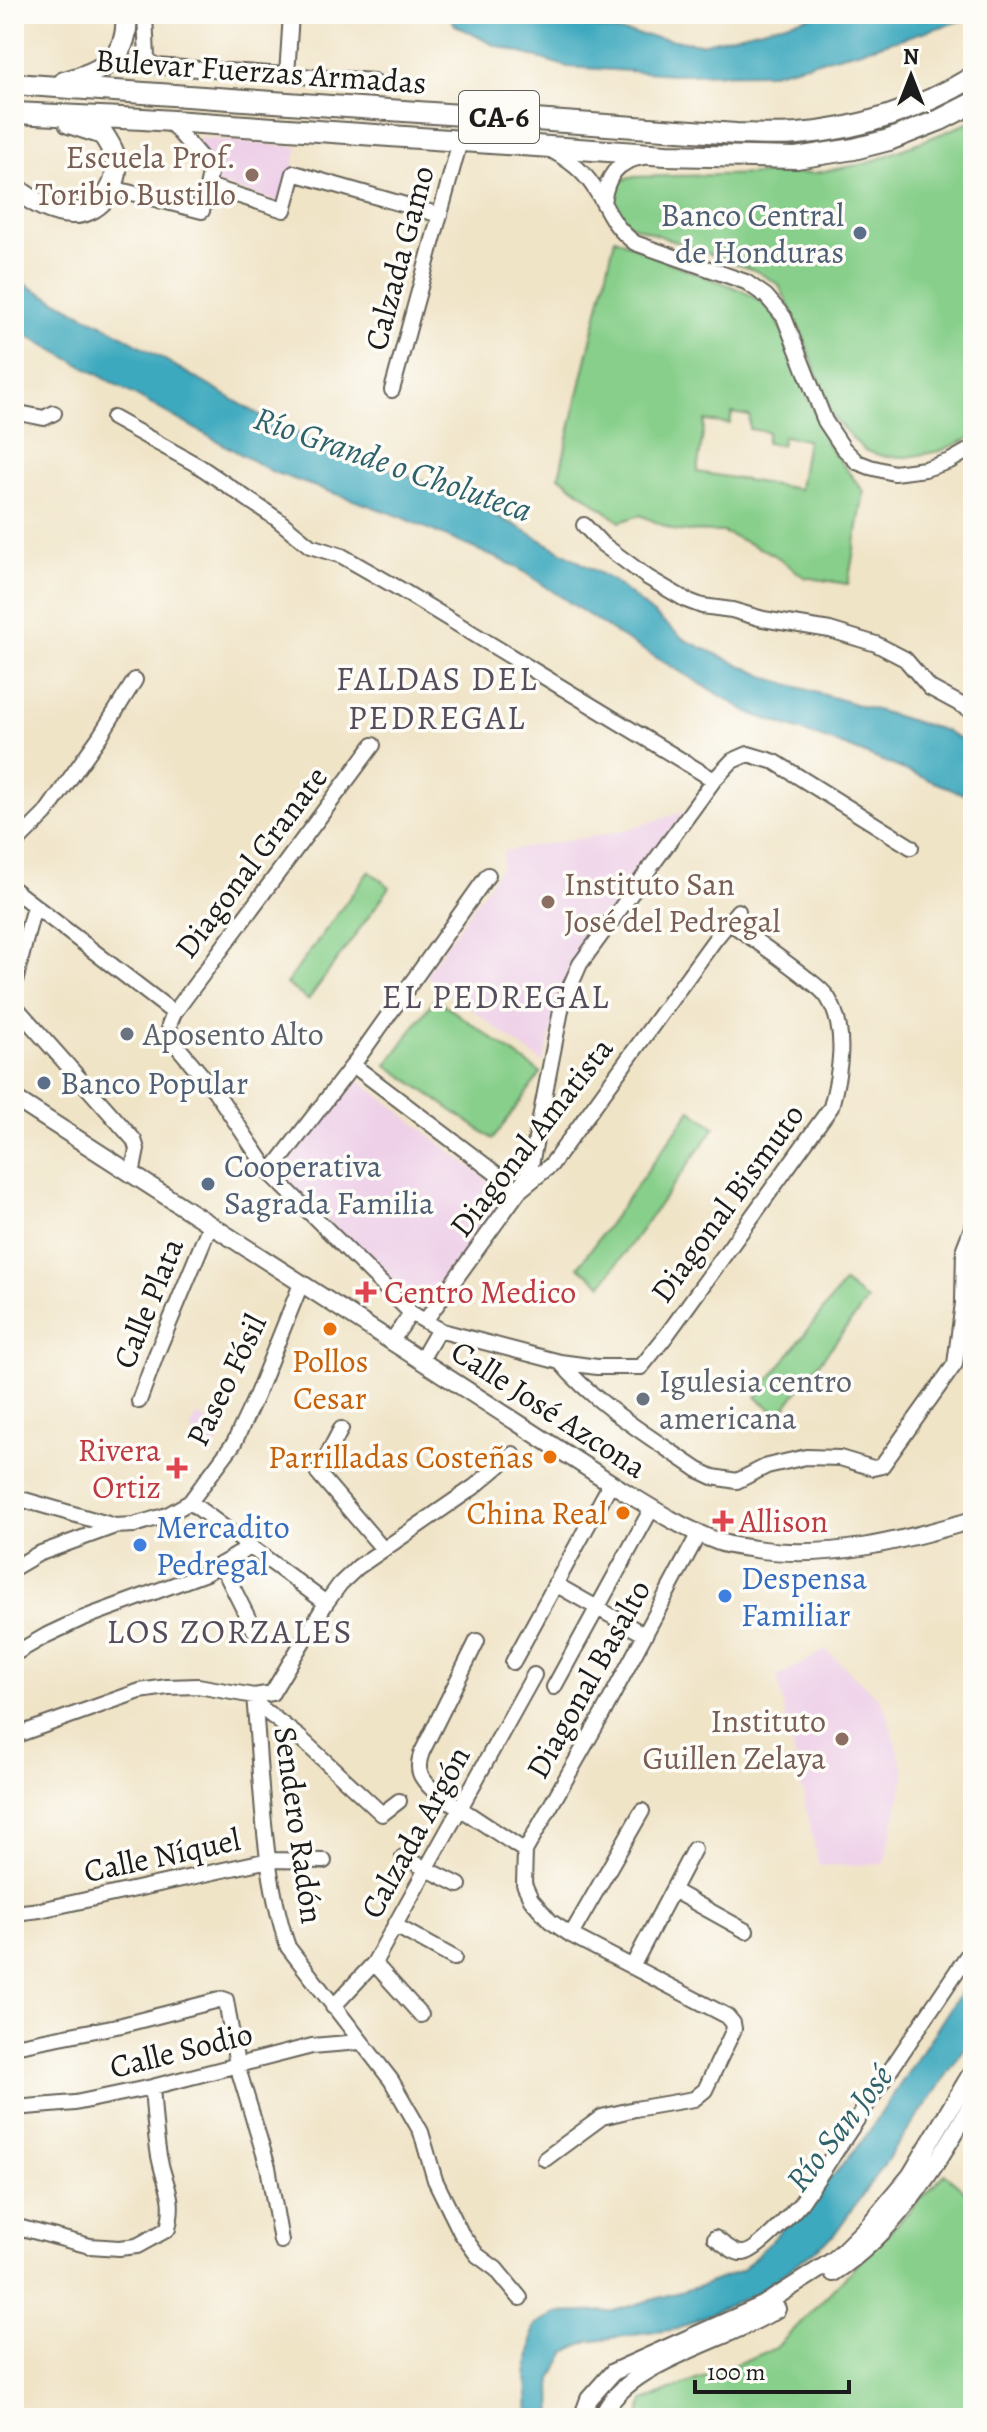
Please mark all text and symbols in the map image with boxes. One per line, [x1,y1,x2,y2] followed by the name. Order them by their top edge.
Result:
[871,36,951,116] north arrow
[94,37,428,105] street label: Bulevar Fuerzas Armadas
[903,42,919,72] text: N
[459,91,539,143] road number: CA-6
[35,135,236,216] place label: Escuela Prof. Toribio Bustillo
[353,161,445,355] street label: Calzada Gamo
[243,166,261,184] marker: Escuela Prof. Toribio Bustillo
[661,193,844,274] place label: Banco Central de Honduras
[851,224,869,242] marker: Banco Central de Honduras
[248,394,538,534] water label: Río Grande o Choluteca
[336,655,538,741] district label: FALDAS DEL PEDREGAL
[164,757,338,967] street label: Diagonal Granate
[564,862,781,943] place label: Instituto San José del Pedregal
[539,893,557,911] marker: Instituto San José del Pedregal
[382,973,610,1020] district label: EL PEDREGAL
[142,1012,324,1056] place label: Aposento Alto
[118,1025,136,1043] marker: Aposento Alto
[439,1028,623,1246] street label: Diagonal Amatista
[60,1061,248,1105] place label: Banco Popular
[35,1074,53,1092] marker: Banco Popular
[640,1095,814,1311] street label: Diagonal Bismuto
[224,1144,434,1225] place label: Cooperativa Sagrada Familia
[199,1175,217,1193] marker: Cooperativa Sagrada Familia
[102,1231,194,1375] street label: Calle Plata
[384,1270,576,1314] place label: Centro Medico
[355,1281,377,1303] marker: Centro Medico
[175,1306,277,1453] street label: Paseo Fósil
[321,1320,339,1338] marker: Pollos Cesar
[443,1329,655,1489] street label: Calle José Azcona
[292,1339,368,1420] place label: Pollos Cesar
[659,1359,852,1440] place label: Igulesia centro americana
[634,1390,652,1408] marker: Igulesia centro americana
[78,1428,161,1509] place label: Rivera Ortiz
[268,1435,534,1479] place label: Parrilladas Costeñas
[541,1448,559,1466] marker: Parrilladas Costeñas
[168,1459,186,1477] marker: Rivera Ortiz
[466,1491,607,1535] place label: China Real
[738,1499,828,1543] place label: Allison
[614,1504,632,1522] marker: China Real
[156,1505,290,1586] place label: Mercadito Pedregal
[714,1512,732,1530] marker: Allison
[131,1536,149,1554] marker: Mercadito Pedregal
[741,1556,867,1637] place label: Despensa Familiar
[515,1572,661,1786] street label: Diagonal Basalto
[716,1587,734,1605] marker: Despensa Familiar
[107,1608,353,1655] district label: LOS ZORZALES
[642,1699,826,1780] place label: Instituto Guillen Zelaya
[263,1724,335,1926] street label: Sendero Radón
[833,1730,851,1748] marker: Instituto Guillen Zelaya
[350,1738,480,1926] street label: Calzada Argón
[80,1817,244,1893] street label: Calle Níquel
[105,2011,257,2089] street label: Calle Sodio
[774,2055,904,2201] water label: Río San José
[695,2344,849,2394] scale bar
[707,2356,766,2388] text: 100 m

